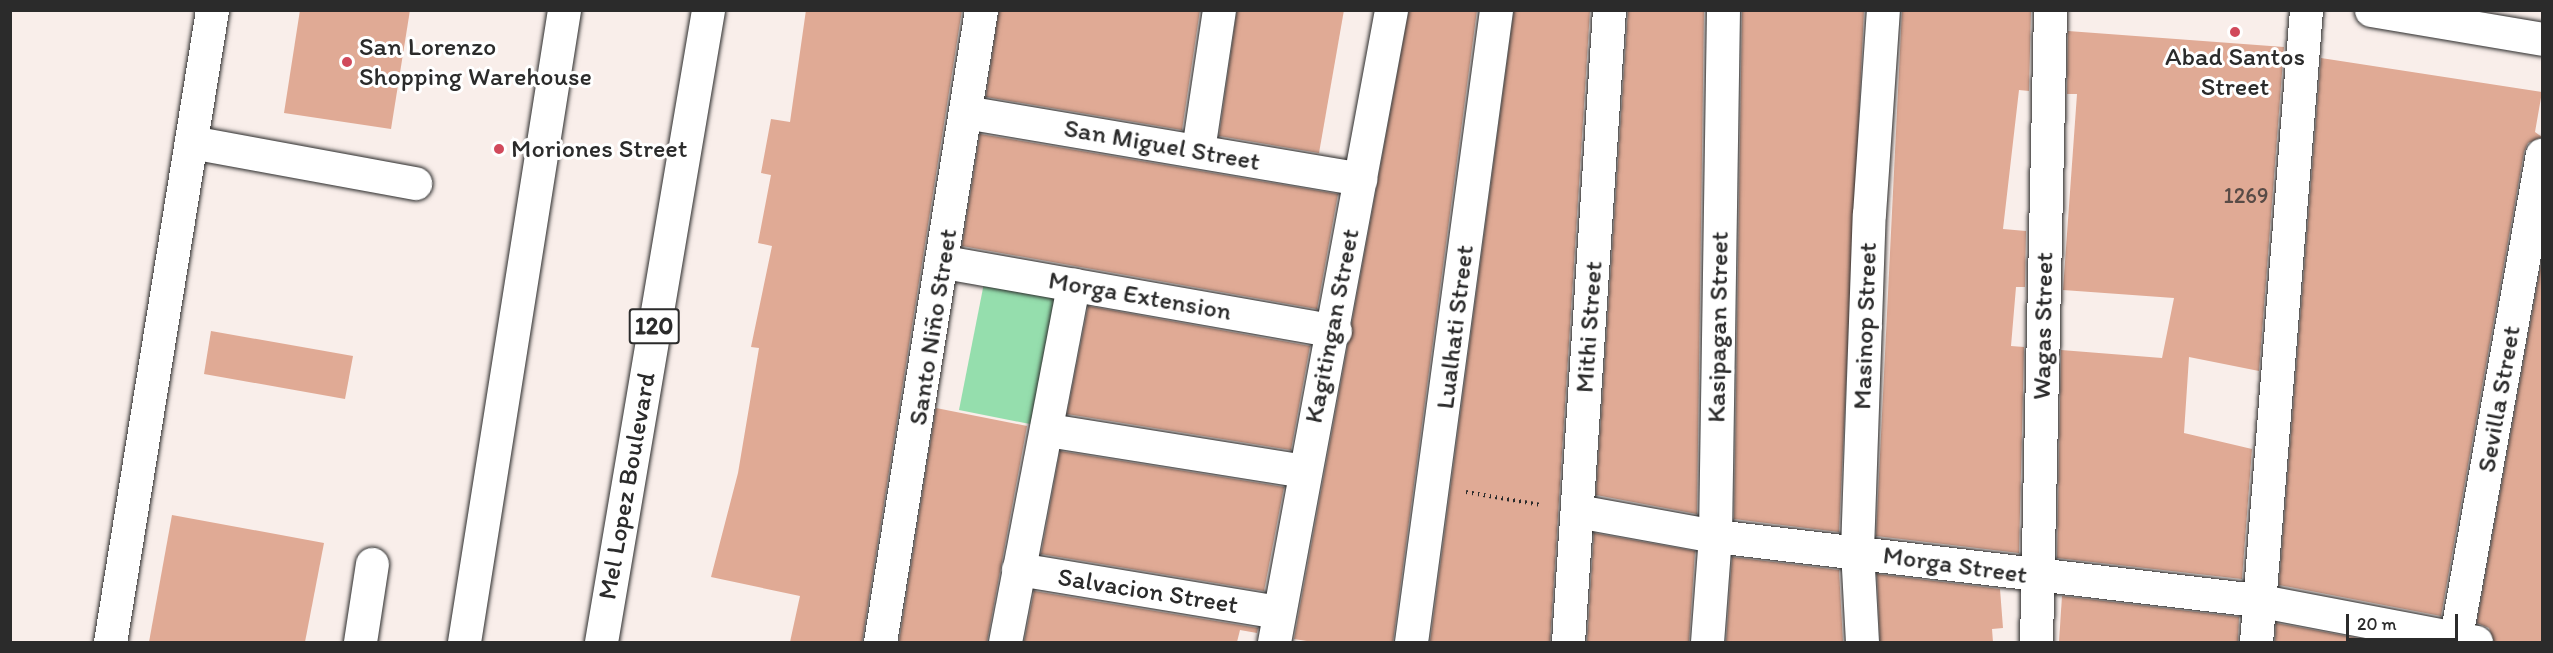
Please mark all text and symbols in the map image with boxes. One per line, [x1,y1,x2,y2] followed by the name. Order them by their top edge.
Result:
[2228,25,2242,39] marker: Abad Santos Street
[359,31,590,92] place label: San Lorenzo Shopping Warehouse
[2165,41,2305,102] place label: Abad Santos Street
[340,55,354,69] marker: San Lorenzo Shopping Warehouse
[1062,112,1262,178] street label: San Miguel Street
[511,133,687,165] place label: Moriones Street
[492,142,506,156] marker: Moriones Street
[2224,183,2268,209] house number: 1269
[902,227,964,427] street label: Santo Niño Street
[1298,227,1366,425] street label: Kagitingan Street
[1701,231,1735,423] street label: Kasipagan Street
[1846,242,1884,410] street label: Masinop Street
[1429,243,1481,411] street label: Lualhati Street
[2026,252,2060,400] street label: Wagas Street
[1569,260,1609,394] street label: Mithi Street
[1046,265,1234,327] street label: Morga Extension
[628,305,680,347] road number: 120
[2471,323,2527,475] street label: Sevilla Street
[592,370,662,602] street label: Mel Lopez Boulevard
[1881,539,2029,591] street label: Morga Street
[1056,561,1240,621] street label: Salvacion Street
[2349,602,2462,640] scale bar
[2357,613,2397,635] text: 20 m

